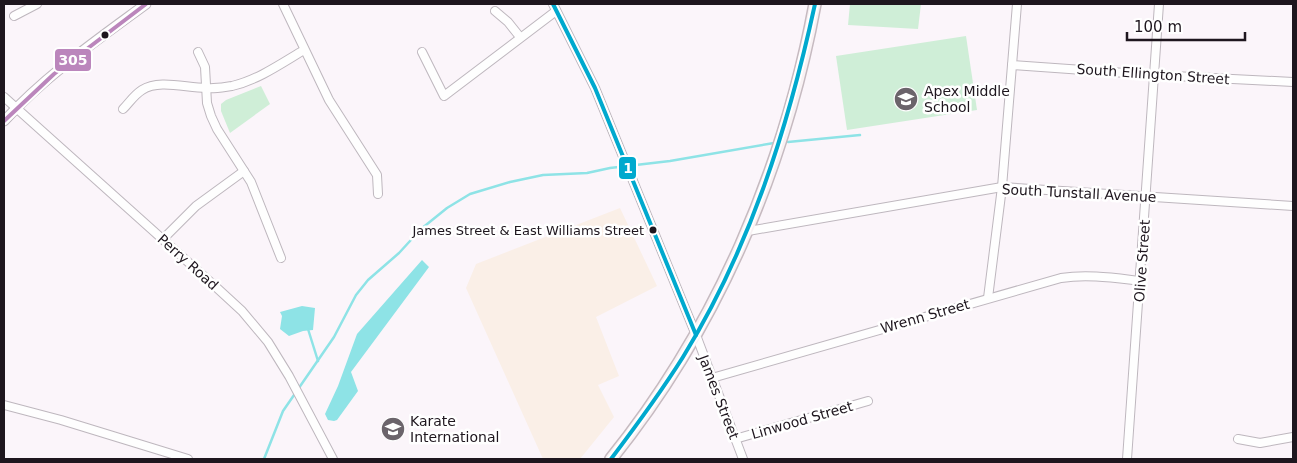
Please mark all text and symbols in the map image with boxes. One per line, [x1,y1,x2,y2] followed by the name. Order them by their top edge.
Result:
[1127,10,1244,42] scale bar
[1134,18,1182,36] text: 100 m
[100,30,110,40] unlabelled marker
[54,48,92,72] line badge: 305
[58,52,88,68] text: 305
[1076,61,1231,87] street label: South Ellington Street
[924,83,1010,115] place label: Apex Middle School
[893,86,919,112] school or university icon: Apex Middle School
[618,156,637,180] line badge: 1
[623,160,633,176] text: 1
[1001,181,1157,205] street label: South Tunstall Avenue
[1131,219,1153,303] street label: Olive Street
[411,223,644,238] place label: James Street & East Williams Street
[648,225,658,235] marker: James Street & East Williams Street
[155,231,221,293] street label: Perry Road
[879,295,972,336] street label: Wrenn Street
[695,352,743,442] street label: James Street
[749,398,855,442] street label: Linwood Street
[410,413,499,445] place label: Karate International
[380,416,406,442] school or university icon: Karate International

